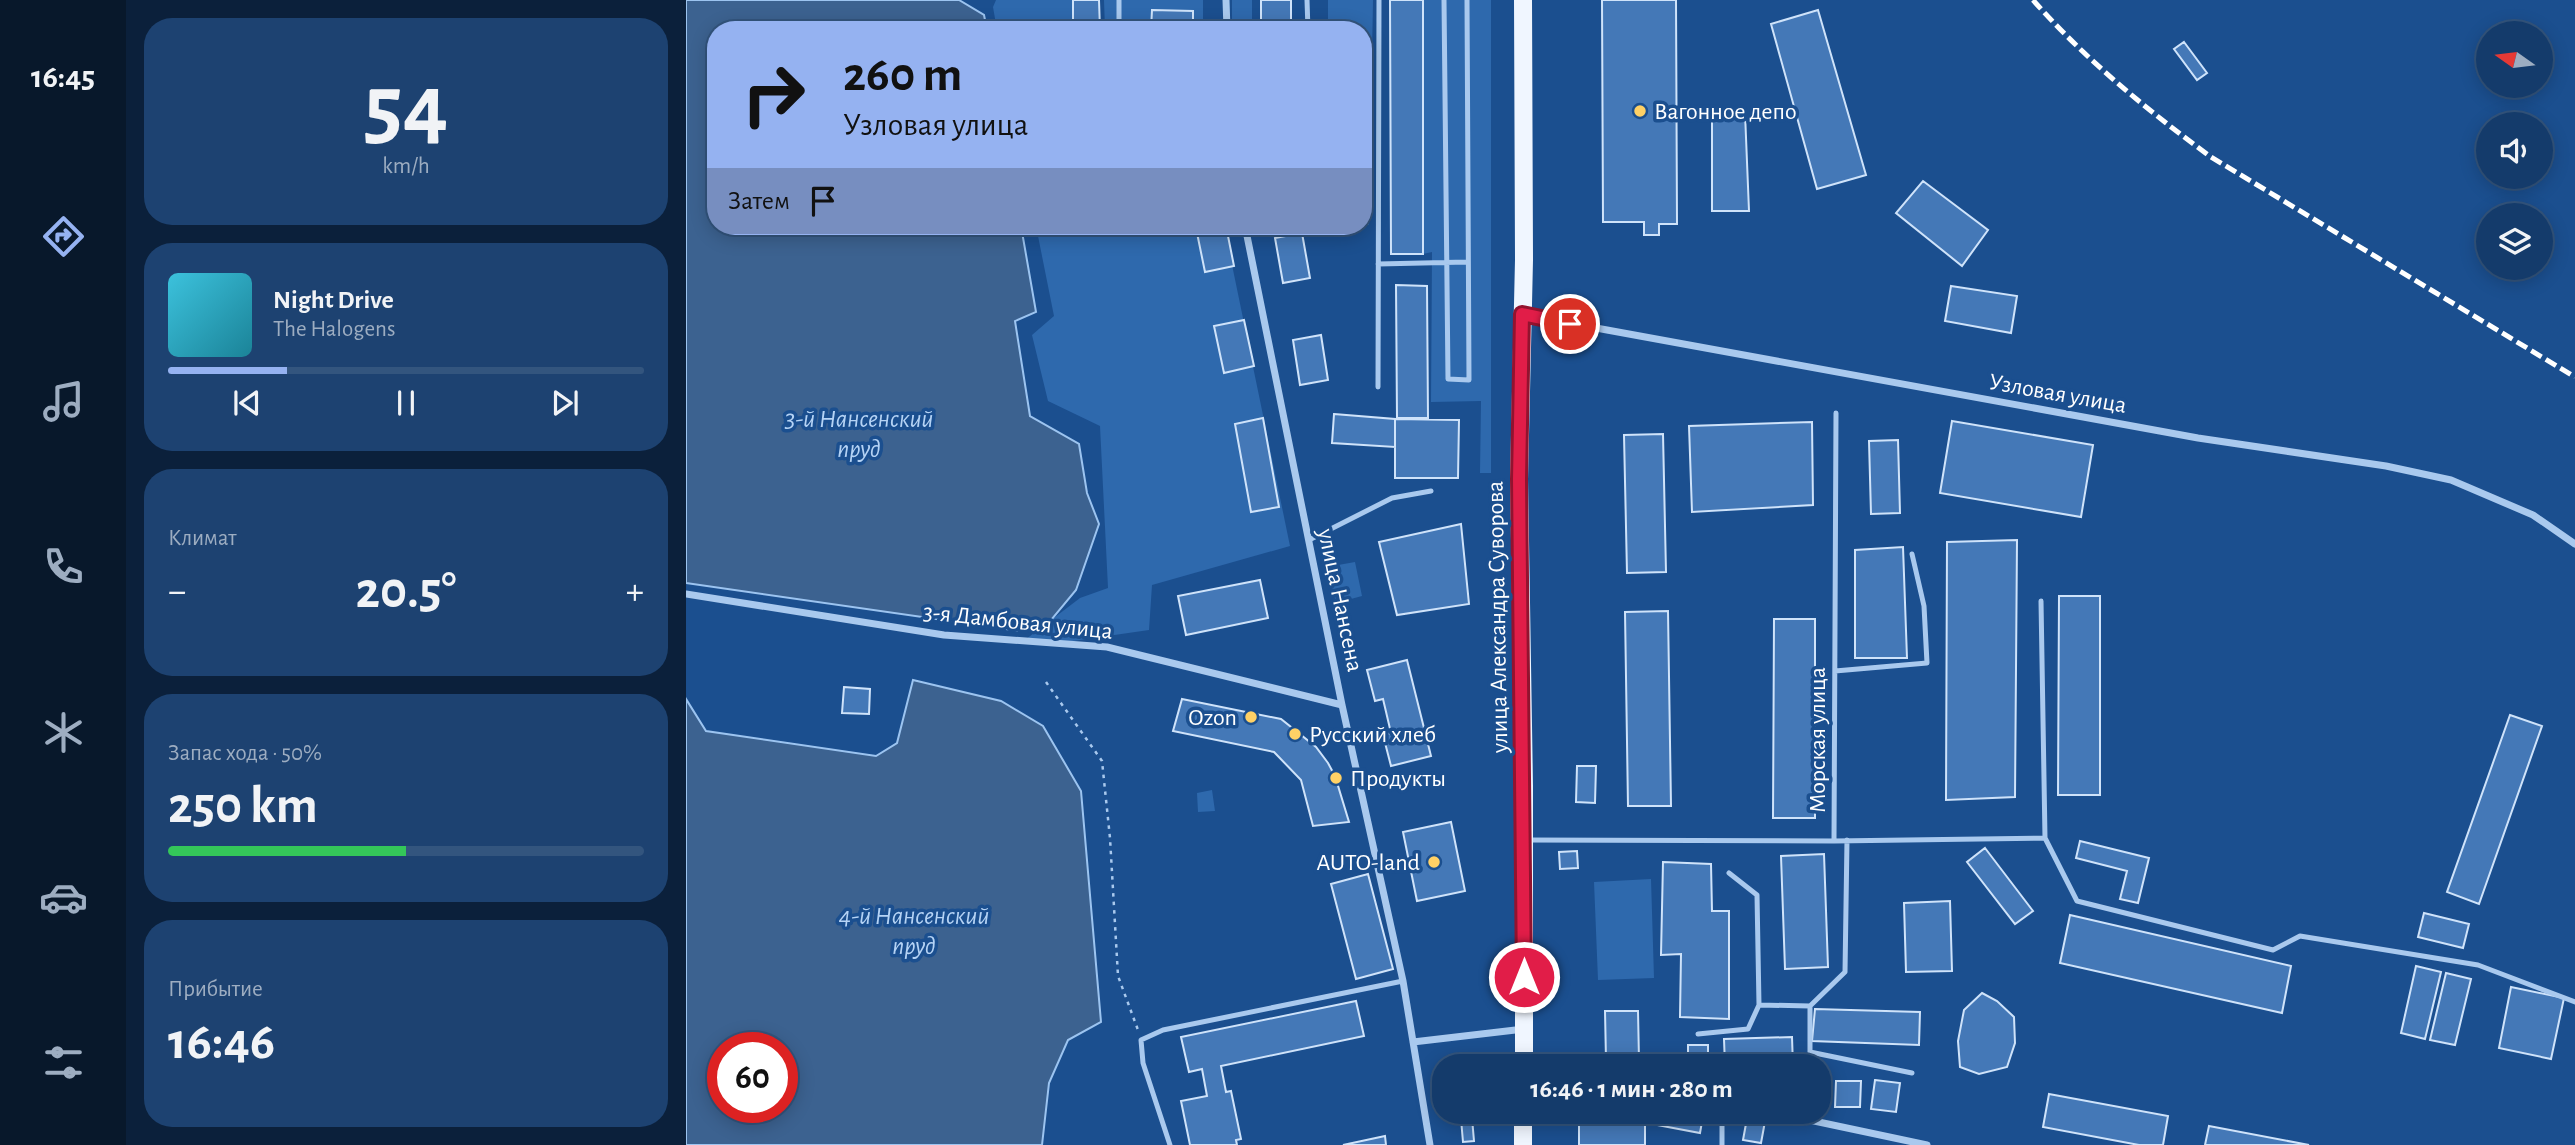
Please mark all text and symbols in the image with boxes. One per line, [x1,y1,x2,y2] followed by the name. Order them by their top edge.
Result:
[2476,21,2553,98] north arrow
[2476,21,2553,280] map controls
[728,49,819,140] icon: right
[843,51,962,100] text: 260 m
[31,61,95,93] text: 16:45
[363,62,449,153] text: 54
[1654,100,1797,124] place label: Вагонное депо
[1632,103,1648,119] marker: Вагонное депо
[843,109,1028,141] text: Узловая улица
[2476,112,2553,189] button: sound
[382,155,430,178] text: km/h
[804,182,842,220] icon: arrive
[728,188,790,214] text: Затем
[2476,203,2553,280] button: layers
[39,212,88,261] icon: directions
[273,287,394,313] text: Night Drive
[1540,294,1600,354] pin
[1551,305,1589,343] icon: arrive
[273,318,395,341] text: The Halogens
[1987,370,2128,418] street label: Узловая улица
[39,377,88,426] icon: music
[228,384,266,422] icon: previous
[387,384,425,422] icon: pause
[546,384,584,422] icon: next
[785,406,933,462] water label: 3-й Нансенский пруд
[1484,481,1512,754] street label: улица Александра Суворова
[1313,525,1367,674] street label: улица Нансена
[168,527,237,550] text: Климат
[39,542,88,591] icon: phone
[355,565,457,617] text: 20.5°
[168,573,186,611] text: −
[626,573,644,611] text: +
[922,600,1114,644] street label: 3-я Дамбовая улица
[1806,667,1830,813] street label: Морская улица
[1188,706,1237,730] place label: Ozon
[39,708,88,757] icon: climate
[1243,709,1259,725] marker: Ozon
[1309,723,1436,747] place label: Русский хлеб
[1287,726,1303,742] marker: Русский хлеб
[168,742,322,765] text: Запас хода · 50%
[1350,767,1446,791] place label: Продукты
[1328,770,1344,786] marker: Продукты
[168,780,318,832] text: 250 km
[1317,851,1420,875] place label: AUTO-land
[1426,854,1442,870] marker: AUTO-land
[39,873,88,922] icon: car
[839,903,989,959] water label: 4-й Нансенский пруд
[1487,940,1561,1014] position arrow
[168,978,263,1001] text: Прибытие
[168,1016,275,1068] text: 16:46
[707,1032,798,1123] speed limit sign: 60
[39,1038,88,1087] icon: filters
[1530,1076,1733,1102] text: 16:46 · 1 мин · 280 m

